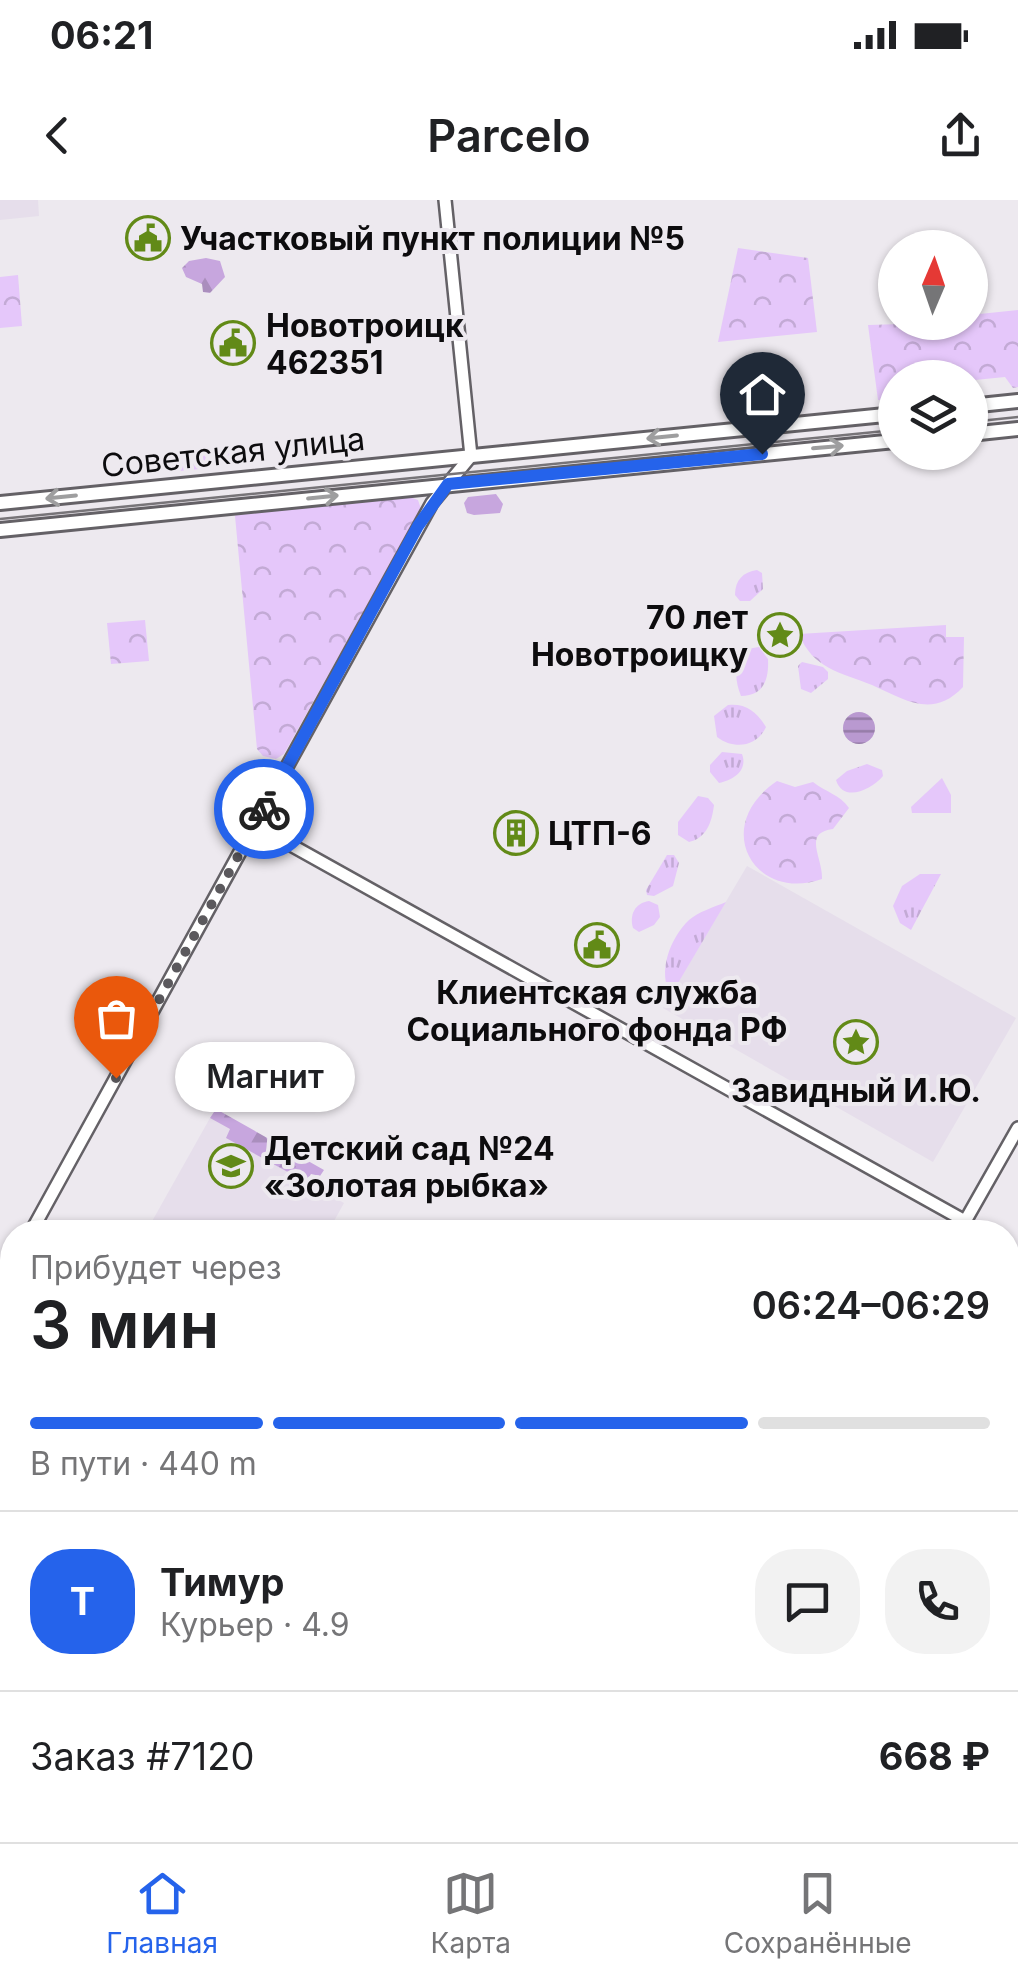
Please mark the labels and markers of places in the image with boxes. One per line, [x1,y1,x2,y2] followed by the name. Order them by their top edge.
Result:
[125,215,171,261] public building icon: Участковый пункт полиции №5
[180,219,685,258] place label: Участковый пункт полиции №5
[266,306,464,382] place label: Новотроицк 462351
[210,320,256,366] public building icon: Новотроицк 462351
[720,352,805,455] pin
[531,598,749,674] place label: 70 лет Новотроицку
[757,612,803,658] place icon: 70 лет Новотроицку
[493,810,539,856] building icon: ЦТП-6
[548,814,652,853] place label: ЦТП-6
[574,922,620,968] public building icon: Клиентская служба Социального фонда РФ
[406,973,788,1049] place label: Клиентская служба Социального фонда РФ
[74,976,159,1079] pin
[833,1019,879,1065] place icon: Завидный И.Ю.
[176,1043,356,1113] callout: Магнит
[731,1071,981,1110] place label: Завидный И.Ю.
[264,1129,555,1205] place label: Детский сад №24 «Золотая рыбка»
[208,1143,254,1189] school or university icon: Детский сад №24 «Золотая рыбка»

